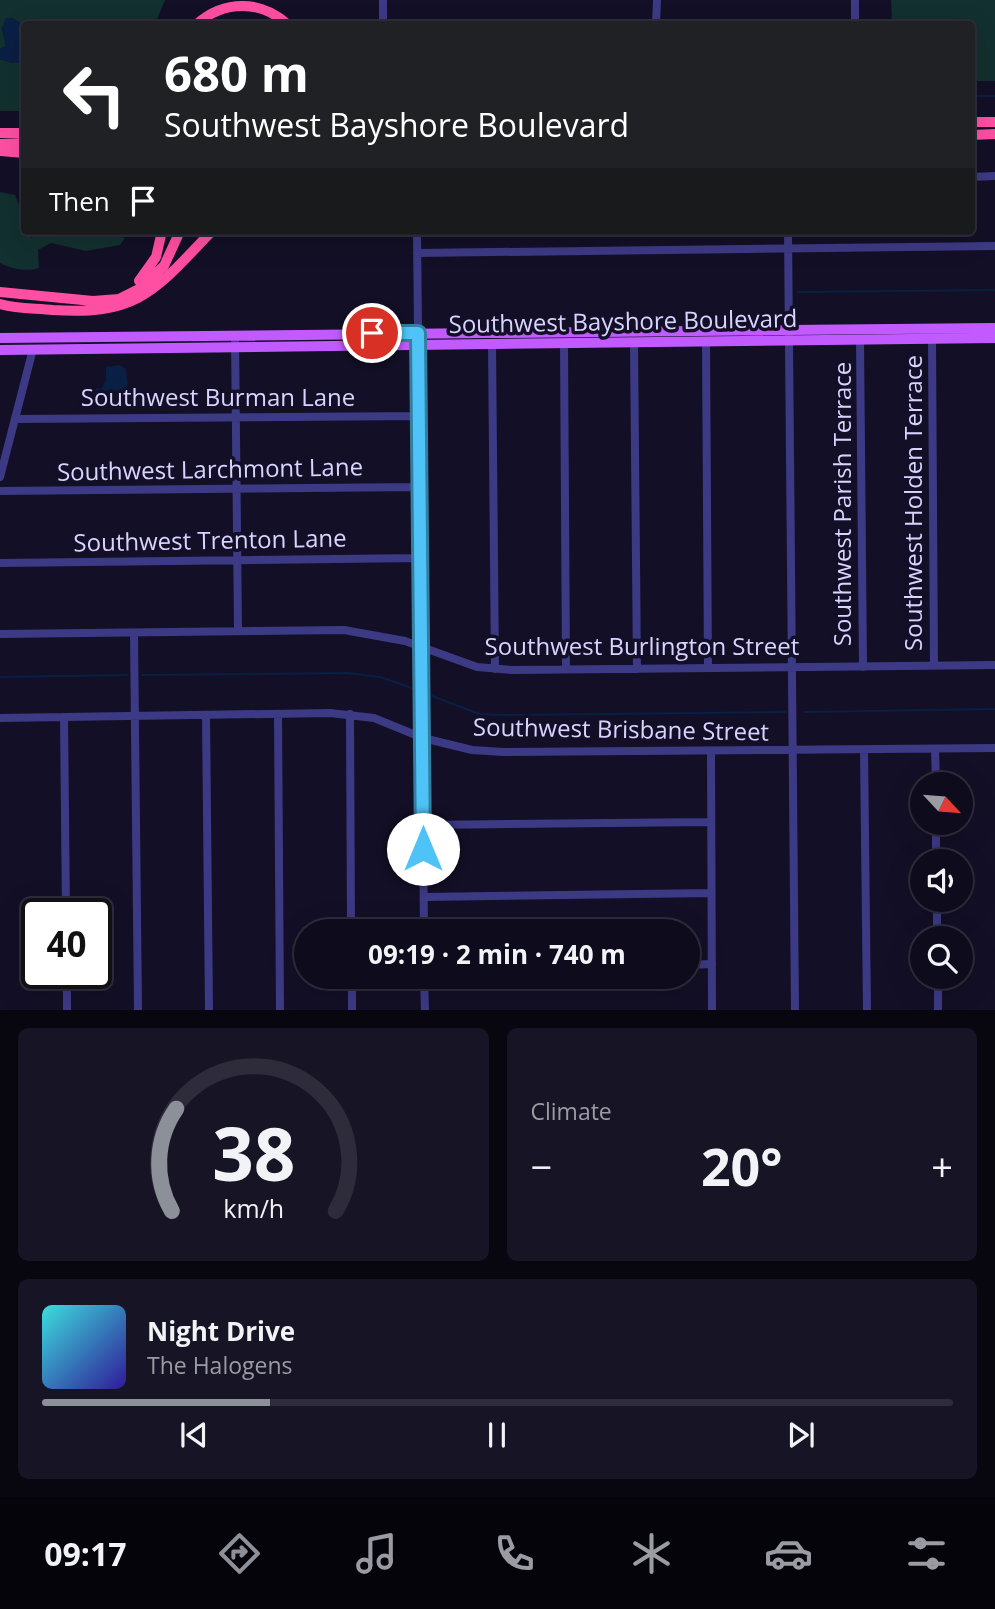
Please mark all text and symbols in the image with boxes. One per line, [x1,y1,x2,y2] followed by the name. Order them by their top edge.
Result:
[164,40,309,106] text: 680 m
[49,49,140,140] icon: left
[164,103,629,146] text: Southwest Bayshore Boulevard
[124,182,162,220] icon: arrive
[49,183,110,219] text: Then
[448,301,798,340] street label: Southwest Bayshore Boulevard
[342,303,402,363] pin
[353,314,391,352] icon: arrive
[896,355,929,651] street label: Southwest Holden Terrace
[825,362,858,646] street label: Southwest Parish Terrace
[81,380,355,413] street label: Southwest Burman Lane
[57,449,363,488] street label: Southwest Larchmont Lane
[73,521,347,558] street label: Southwest Trenton Lane
[485,629,799,662] street label: Southwest Burlington Street
[473,709,769,748] street label: Southwest Brisbane Street
[910,772,973,835] north arrow
[910,772,973,989] map controls
[386,812,460,886] position arrow
[910,849,973,912] button: sound
[21,898,112,989] speed limit sign: 40
[910,926,973,989] button: search
[368,936,626,972] text: 09:19 · 2 min · 740 m
[531,1095,612,1127] text: Climate
[212,1103,295,1202] text: 38
[701,1130,783,1201] text: 20°
[531,1140,552,1192] text: −
[931,1140,953,1192] text: +
[223,1190,284,1224] text: km/h
[147,1313,295,1349] text: Night Drive
[147,1349,293,1381] text: The Halogens
[175,1416,213,1454] icon: previous
[478,1416,516,1454] icon: pause
[782,1416,820,1454] icon: next
[215,1529,264,1578] icon: directions
[352,1529,401,1578] icon: music
[490,1529,539,1578] icon: phone
[627,1529,676,1578] icon: climate
[764,1529,813,1578] icon: car
[902,1529,951,1578] icon: filters
[44,1532,127,1575] text: 09:17

